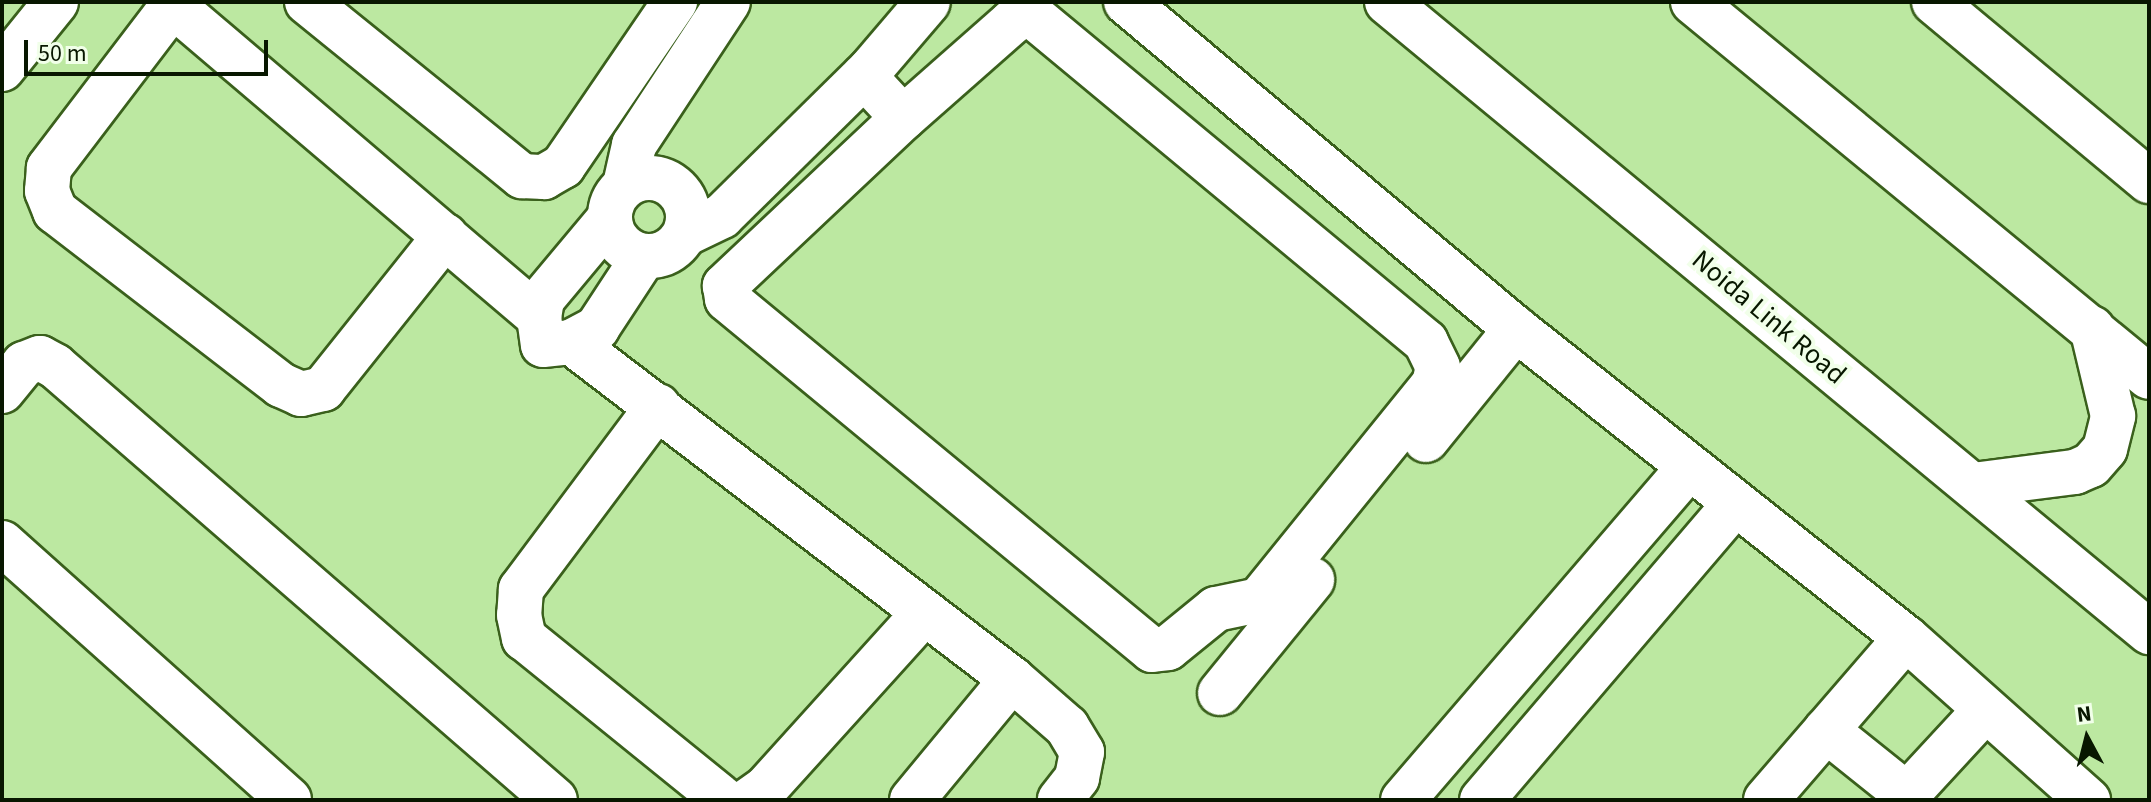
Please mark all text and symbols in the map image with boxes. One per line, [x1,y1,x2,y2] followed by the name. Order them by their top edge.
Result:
[28,24,272,74] scale bar
[38,36,87,71] text: 50 m
[1685,243,1853,391] street label: Noida Link Road
[2075,697,2093,731] text: N
[2047,698,2127,778] north arrow

